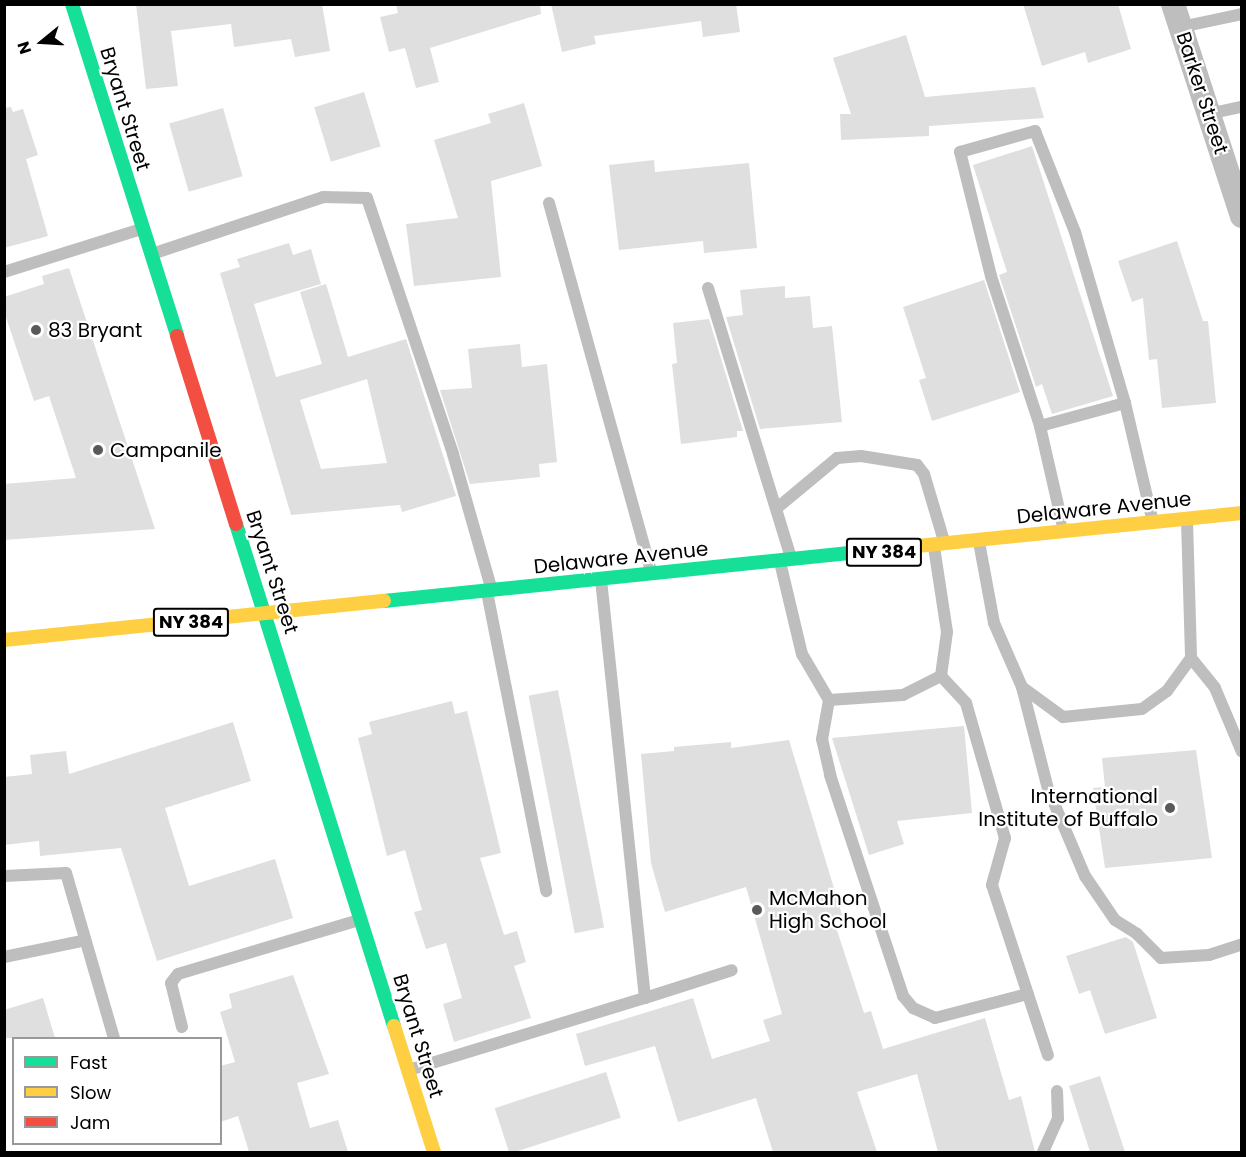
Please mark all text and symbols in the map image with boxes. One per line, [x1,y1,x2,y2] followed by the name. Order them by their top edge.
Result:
[12,12,72,72] north arrow
[1171,29,1233,157] street label: Barker Street
[12,38,37,57] text: N
[95,44,155,174] street label: Bryant Street
[48,318,142,342] place label: 83 Bryant
[29,323,43,337] marker: 83 Bryant
[110,438,222,462] place label: Campanile
[91,443,105,457] marker: Campanile
[1016,487,1192,529] street label: Delaware Avenue
[241,507,303,637] street label: Bryant Street
[533,537,709,579] street label: Delaware Avenue
[845,537,923,567] road number: NY 384
[152,607,230,637] road number: NY 384
[978,784,1158,831] place label: International Institute of Buffalo
[1163,801,1177,815] marker: International Institute of Buffalo
[769,886,887,933] place label: McMahon High School
[750,903,764,917] marker: McMahon High School
[388,971,448,1101] street label: Bryant Street
[12,1037,222,1145] legend
[70,1050,107,1075] text: Fast
[70,1080,111,1105] text: Slow
[70,1110,110,1135] text: Jam

